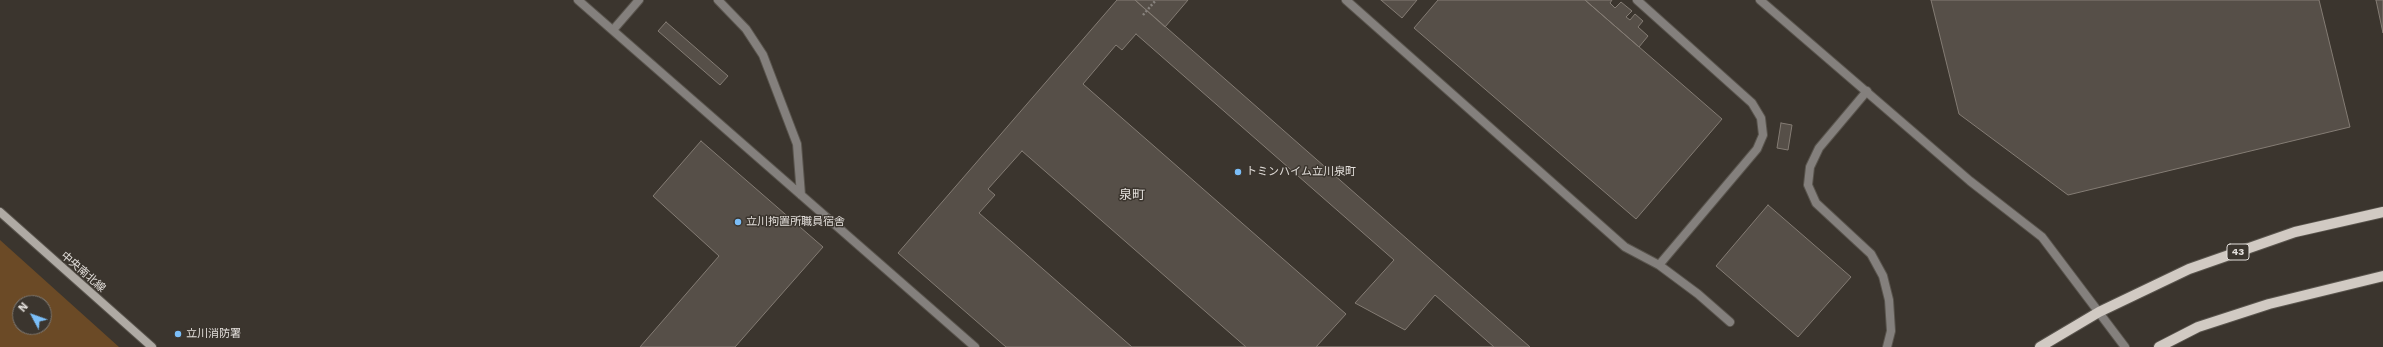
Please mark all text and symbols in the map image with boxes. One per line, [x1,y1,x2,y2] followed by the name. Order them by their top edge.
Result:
[1246,165,1356,179] place label: トミンハイム立川泉町
[1233,167,1243,177] marker: トミンハイム立川泉町
[1119,187,1145,203] district label: 泉町
[746,215,845,229] place label: 立川拘置所職員宿舎
[733,217,743,227] marker: 立川拘置所職員宿舎
[2227,244,2249,260] road number: 43
[58,249,108,295] street label: 中央南北線
[12,295,52,335] north arrow
[16,300,31,315] text: N
[186,327,241,341] place label: 立川消防署
[173,329,183,339] marker: 立川消防署

